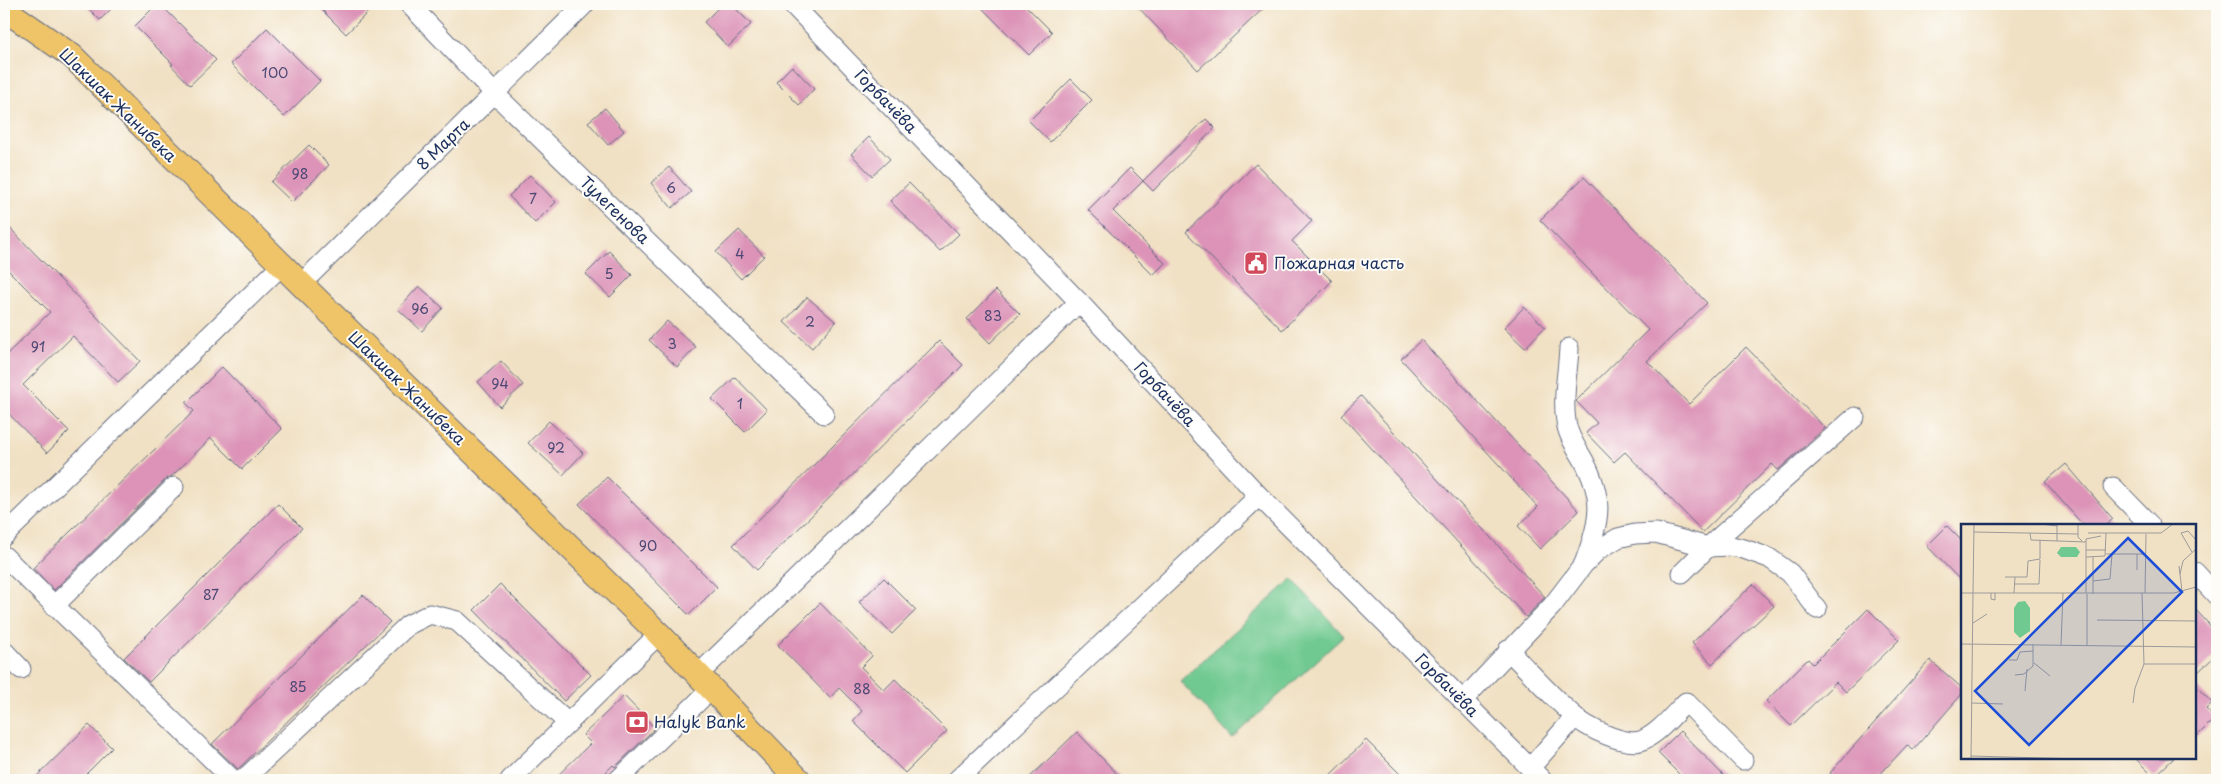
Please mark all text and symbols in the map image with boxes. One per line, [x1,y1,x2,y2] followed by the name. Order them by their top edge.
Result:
[54,42,183,167] street label: Шакшак Жанибека
[262,62,288,83] house number: 100
[850,63,924,138] street label: Горбачёва
[410,112,475,175] street label: 8 Марта
[292,163,308,184] house number: 98
[576,170,656,249] street label: Тулегенова
[666,177,676,198] house number: 6
[529,188,537,209] house number: 7
[735,243,745,264] house number: 4
[1243,250,1269,276] public building icon: Пожарная часть
[1274,250,1404,274] place label: Пожарная часть
[604,263,614,284] house number: 5
[411,298,429,319] house number: 96
[984,305,1002,326] house number: 83
[805,311,815,332] house number: 2
[343,325,472,450] street label: Шакшак Жанибека
[667,333,677,354] house number: 3
[31,336,45,357] house number: 91
[1129,355,1202,431] street label: Горбачёва
[491,373,509,394] house number: 94
[737,393,743,414] house number: 1
[547,437,565,458] house number: 92
[1961,524,2196,759] inset map
[639,535,657,556] house number: 90
[203,584,219,605] house number: 87
[1411,647,1485,721] street label: Горбачёва
[289,676,307,697] house number: 85
[853,678,871,699] house number: 88
[624,709,650,735] bank icon: Halyk Bank
[654,709,746,733] place label: Halyk Bank

